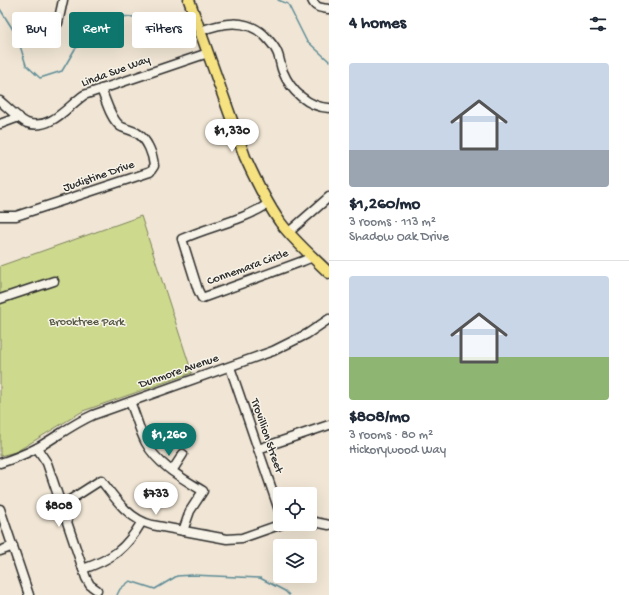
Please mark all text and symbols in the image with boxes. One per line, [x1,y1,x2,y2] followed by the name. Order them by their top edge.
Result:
[12,12,61,48] chip: Buy
[69,12,124,48] chip: Rent
[132,12,196,48] chip: Filters
[587,13,609,35] icon: filters
[349,14,406,34] text: 4 homes
[80,53,152,91] street label: Linda Sue Way
[443,89,515,161] icon: home
[199,119,265,153] pin: $1,330
[214,124,250,139] text: $1,330
[62,158,137,196] street label: Judistine Drive
[349,195,420,215] text: $1,260/mo
[349,215,436,230] text: 3 rooms · 113 m²
[349,230,449,245] text: Shadow Oak Drive
[205,247,291,289] street label: Connemara Circle
[443,302,515,374] icon: home
[48,316,126,330] park label: Brooktree Park
[136,352,221,393] street label: Dunmore Avenue
[246,396,286,476] street label: Trovillion Street
[349,408,410,428] text: $808/mo
[136,423,202,457] pin: $1,260
[151,428,187,443] text: $1,260
[349,428,433,443] text: 3 rooms · 80 m²
[349,443,446,458] text: Hickorywood Way
[132,482,180,516] pin: $733
[143,487,169,502] text: $733
[273,487,317,583] map controls
[273,487,317,531] button: locate
[35,494,83,528] pin: $808
[45,499,73,514] text: $808
[273,539,317,583] button: layers

